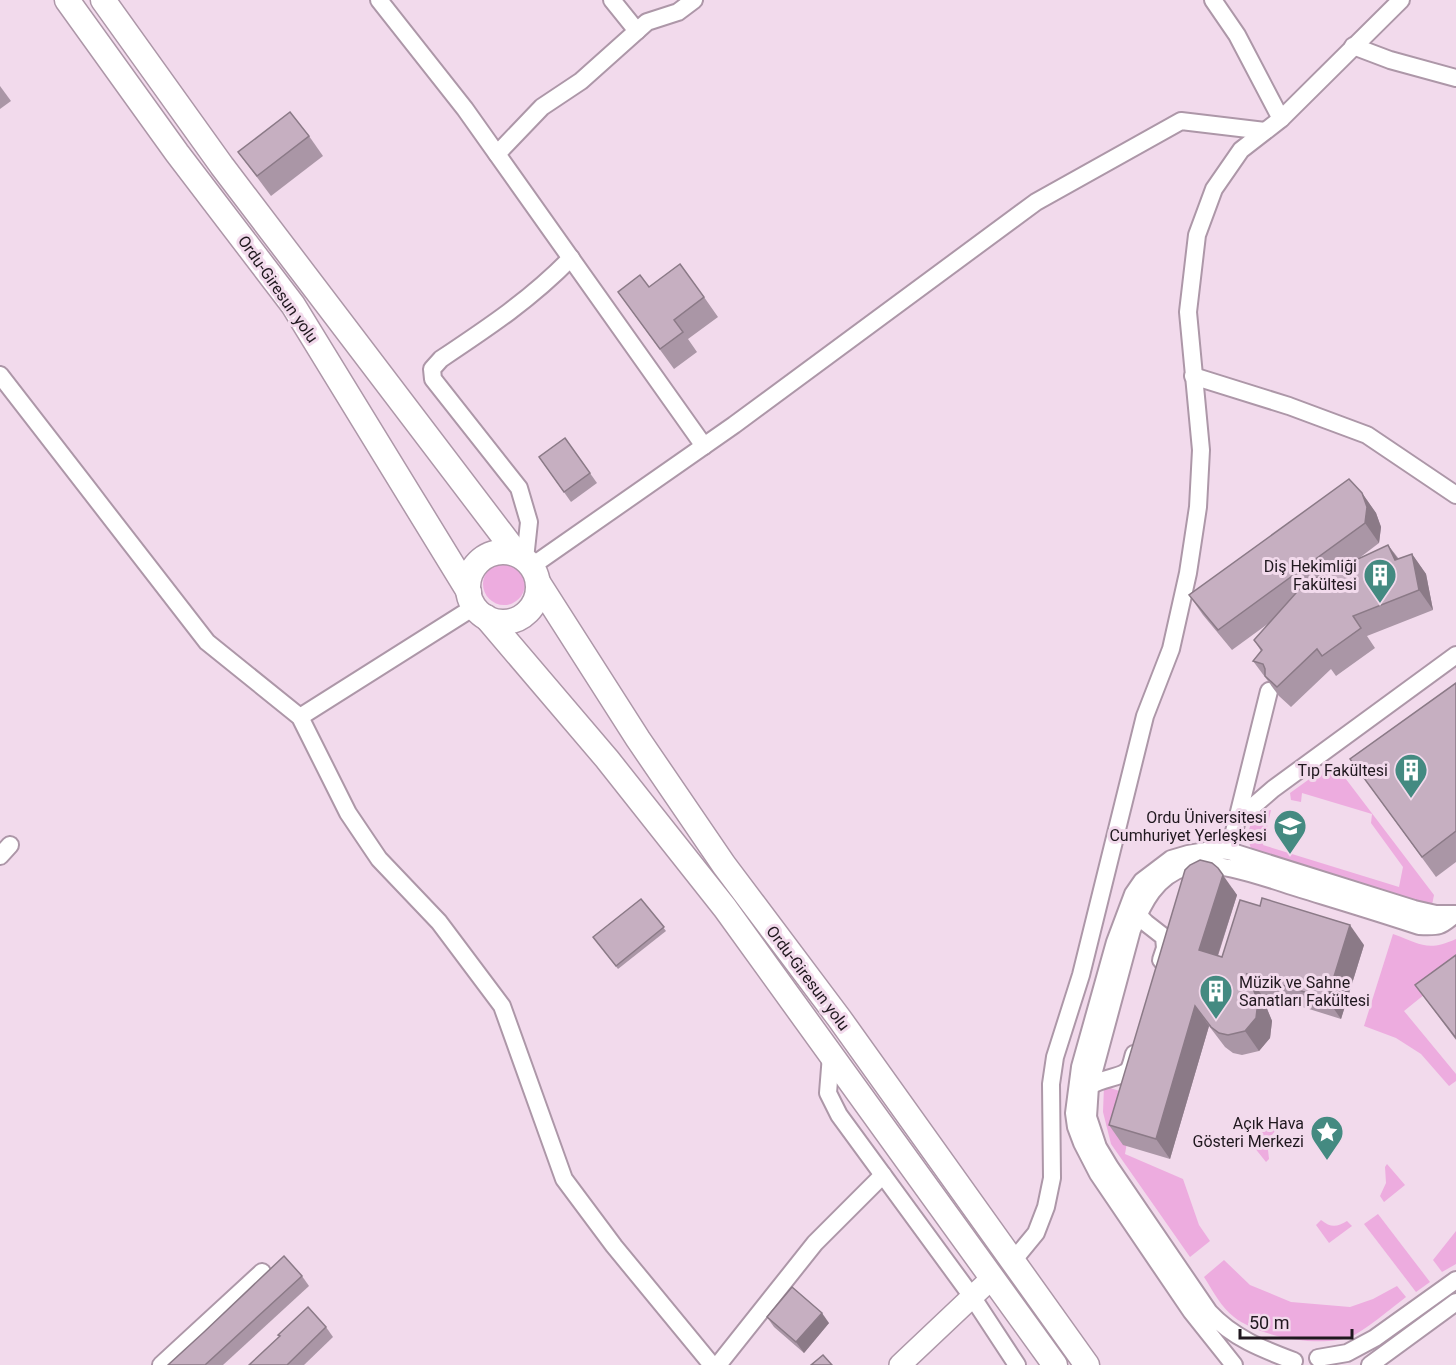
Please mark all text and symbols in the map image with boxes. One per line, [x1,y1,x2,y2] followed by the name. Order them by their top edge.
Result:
[234,232,322,346] street label: Ordu-Giresun yolu
[1264,557,1357,594] place label: Diş Hekimliği Fakültesi
[1362,557,1398,604] building icon: Diş Hekimliği Fakültesi
[1393,752,1429,799] building icon: Tıp Fakültesi
[1298,761,1388,780] place label: Tıp Fakültesi
[1109,808,1267,845] place label: Ordu Üniversitesi Cumhuriyet Yerleşkesi
[1272,808,1308,855] school or university icon: Ordu Üniversitesi Cumhuriyet Yerleşkesi
[762,922,854,1034] street label: Ordu-Giresun yolu
[1198,973,1234,1020] building icon: Müzik ve Sahne Sanatları Fakültesi
[1239,973,1370,1010] place label: Müzik ve Sahne Sanatları Fakültesi
[1193,1114,1304,1151] place label: Açık Hava Gösteri Merkezi
[1309,1114,1345,1161] place icon: Açık Hava Gösteri Merkezi
[1240,1302,1352,1340] scale bar
[1249,1312,1289,1333] text: 50 m

